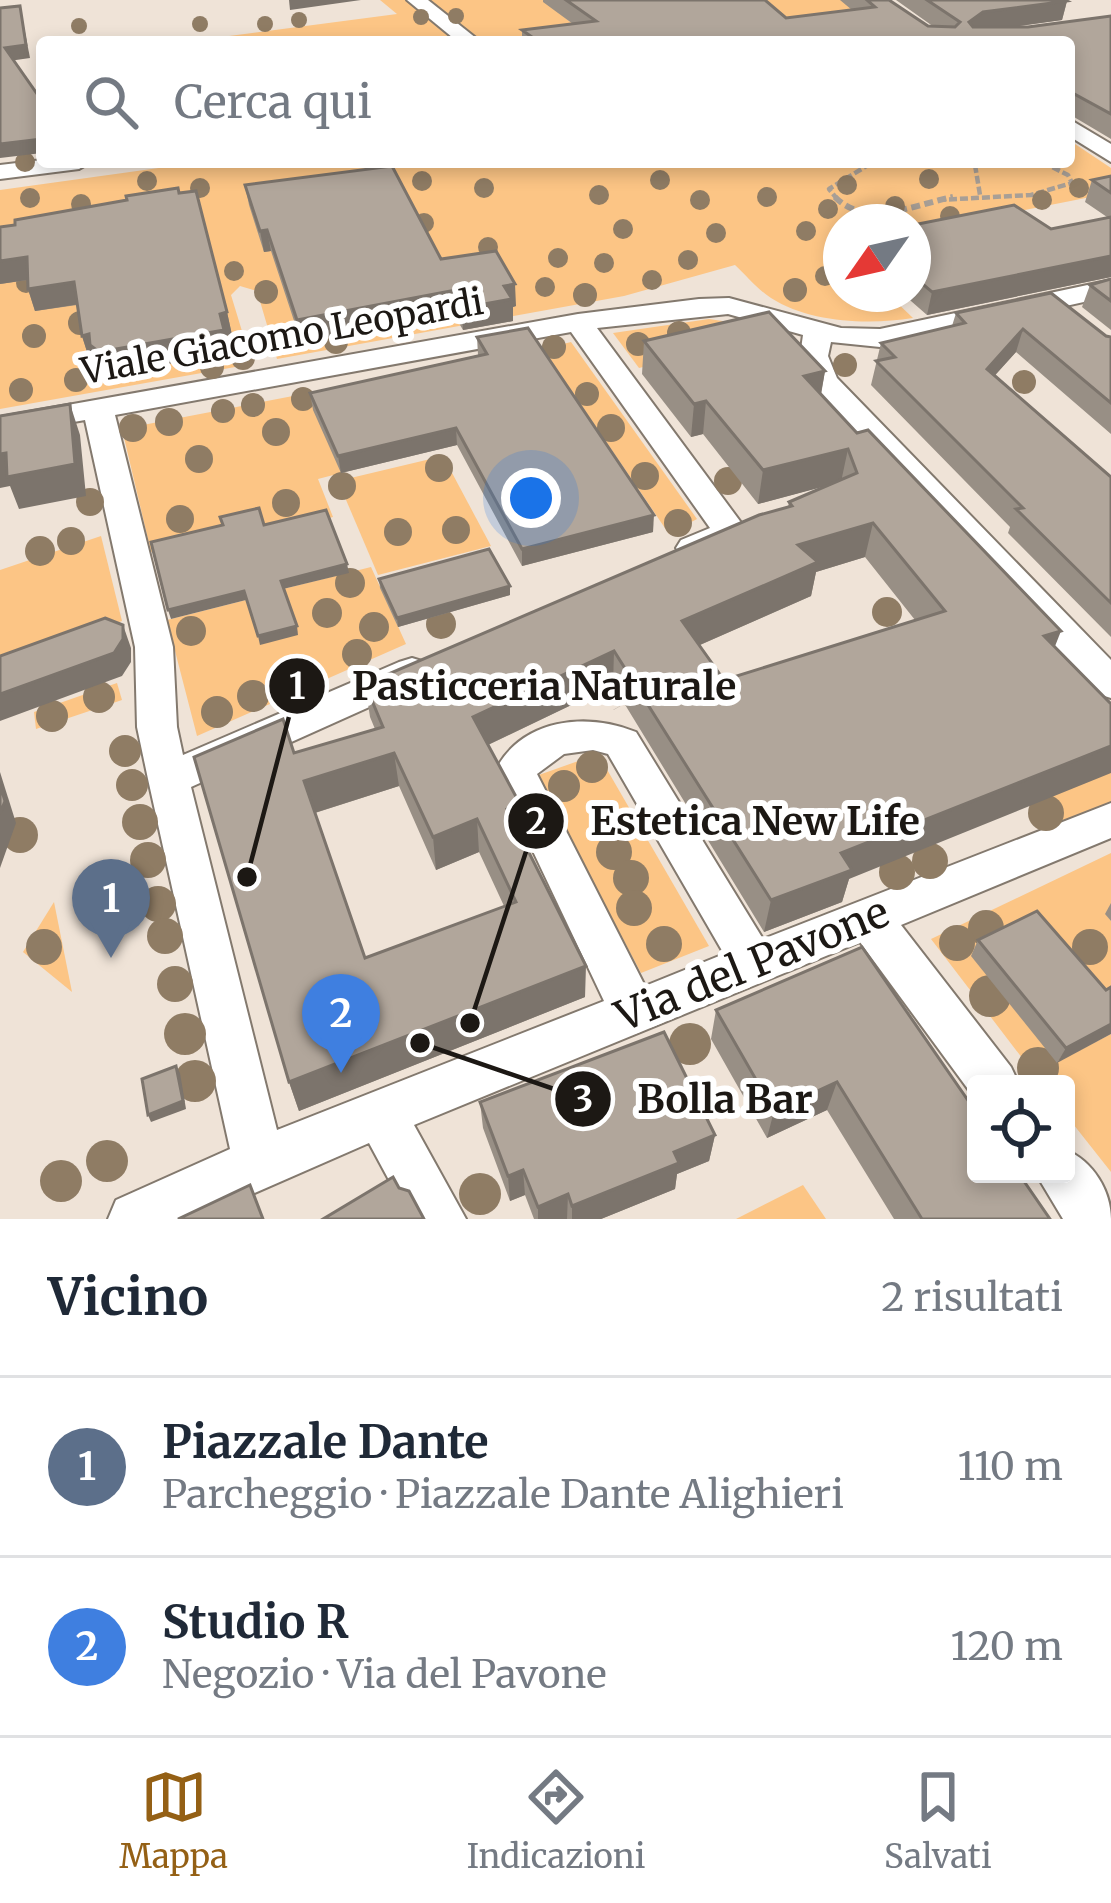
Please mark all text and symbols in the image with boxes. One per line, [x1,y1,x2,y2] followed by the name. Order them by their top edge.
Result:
[36,36,1075,168] search box
[78,69,144,135] icon: search
[174,74,372,130] text: Cerca qui
[823,204,931,312] north arrow
[76,279,487,394] street label: Viale Giacomo Leopardi
[501,468,561,528] your location
[267,649,760,724] callout: Pasticceria Naturale
[352,662,736,711] text: Pasticceria Naturale
[289,664,305,709] text: 1
[506,784,944,859] callout: Estetica New Life
[590,797,920,846] text: Estetica New Life
[525,799,547,844] text: 2
[72,859,150,958] pin: 1
[607,886,896,1043] street label: Via del Pavone
[302,974,380,1073] pin: 2
[553,1062,836,1137] callout: Bolla Bar
[637,1075,813,1124] text: Bolla Bar
[967,1075,1075,1183] map controls
[967,1075,1075,1183] button: locate
[573,1077,593,1122] text: 3
[48,1265,208,1329] text: Vicino
[881,1273,1063,1322] text: 2 risultati
[162,1414,489,1470] text: Piazzale Dante
[78,1442,96,1491] text: 1
[958,1442,1063,1491] text: 110 m
[162,1470,844,1519] text: Parcheggio · Piazzale Dante Alighieri
[162,1594,348,1650] text: Studio R
[76,1622,98,1671] text: 2
[950,1622,1063,1671] text: 120 m
[162,1650,607,1699] text: Negozio · Via del Pavone
[119,1764,228,1877] tab: Mappa
[467,1764,645,1877] tab: Indicazioni
[884,1764,992,1877] tab: Salvati

